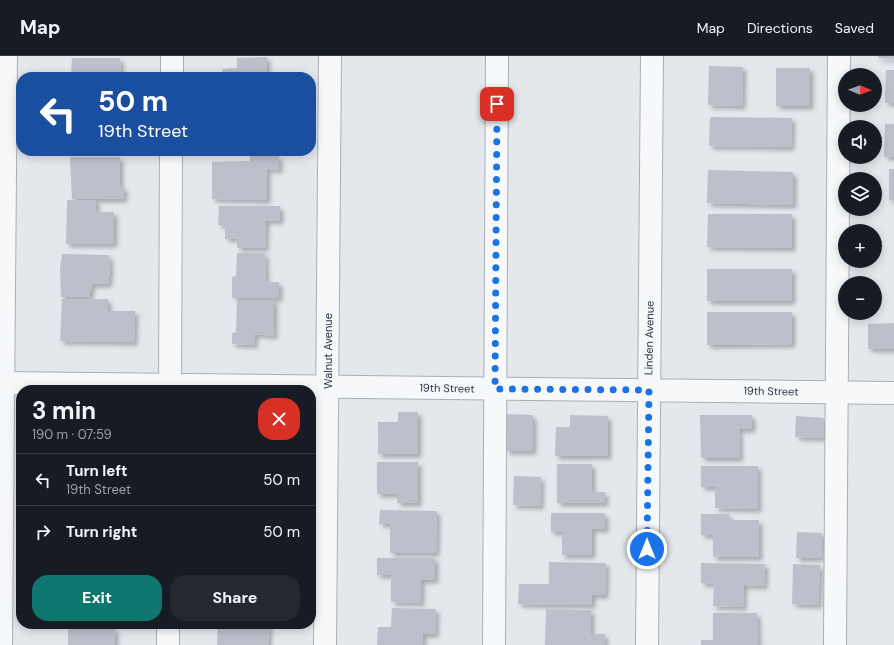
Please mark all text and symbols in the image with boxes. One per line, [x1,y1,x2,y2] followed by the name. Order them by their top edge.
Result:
[20,15,60,40] text: Map
[697,19,725,37] text: Map
[747,19,813,37] text: Directions
[835,19,874,37] text: Saved
[838,68,882,112] north arrow
[838,68,882,320] map controls
[98,83,168,120] text: 50 m
[480,87,514,121] pin
[32,88,84,140] icon: left
[486,93,508,115] icon: arrive
[98,119,188,143] text: 19th Street
[838,120,882,164] button: sound
[838,172,882,216] button: layers
[838,224,882,268] button: +
[838,276,882,320] button: −
[641,301,657,375] street label: Linden Avenue
[321,313,335,389] street label: Walnut Avenue
[419,381,475,395] street label: 19th Street
[743,384,799,398] street label: 19th Street
[32,395,96,426] text: 3 min
[258,398,300,440] button: close
[32,426,112,443] text: 190 m · 07:59
[66,461,127,481] text: Turn left
[32,469,54,491] icon: left
[263,470,300,490] text: 50 m
[66,481,131,498] text: 19th Street
[32,521,54,543] icon: right
[66,522,137,542] text: Turn right
[263,522,300,542] text: 50 m
[626,528,668,570] position arrow
[32,575,162,621] button: Exit
[170,575,300,621] button: Share

